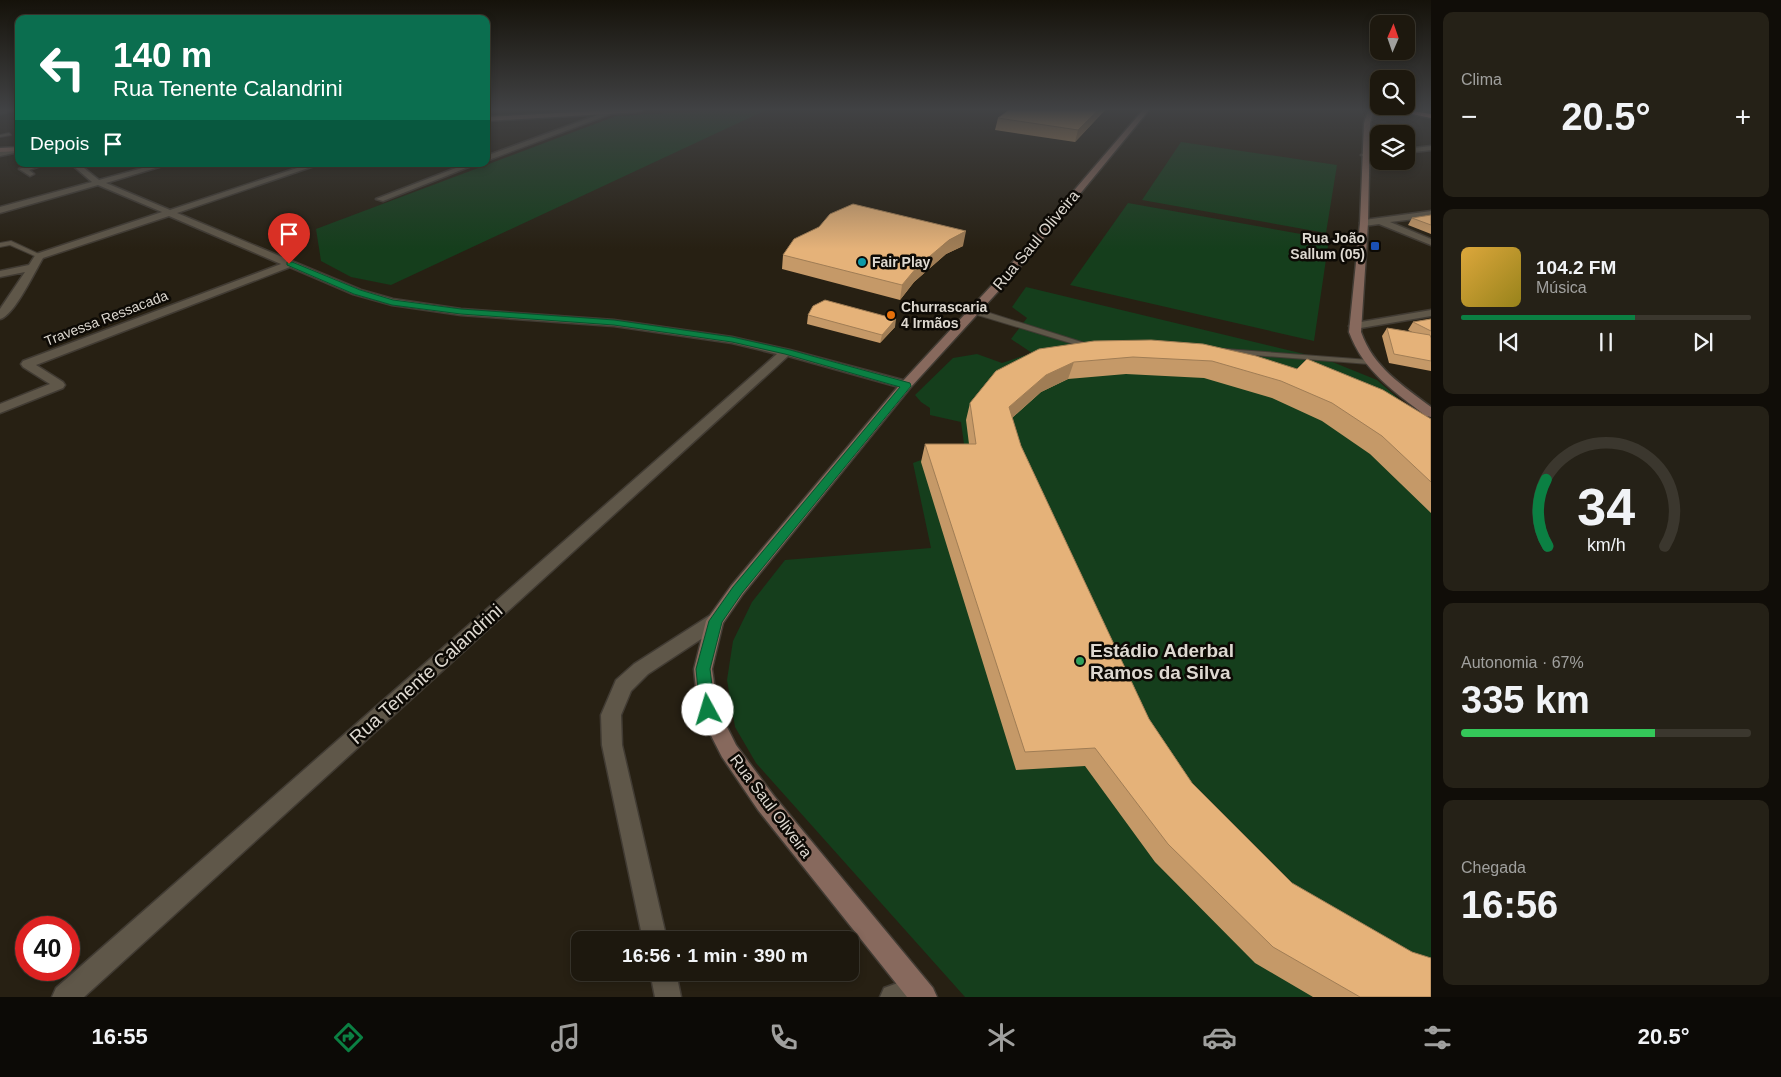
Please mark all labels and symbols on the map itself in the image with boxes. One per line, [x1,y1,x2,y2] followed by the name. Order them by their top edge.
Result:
[1370,15,1415,60] north arrow
[989,187,1083,293] street label: Rua Saul Oliveira
[268,213,310,264] pin
[1290,230,1365,262] place label: Rua João Sallum (05)
[1369,240,1381,252] marker: Rua João Sallum (05)
[872,254,931,270] place label: Fair Play
[856,256,868,268] marker: Fair Play
[42,287,170,349] street label: Travessa Ressacada
[901,299,988,331] place label: Churrascaria 4 Irmãos
[885,309,897,321] marker: Churrascaria 4 Irmãos
[345,600,507,748] street label: Rua Tenente Calandrini
[1090,640,1234,683] place label: Estádio Aderbal Ramos da Silva
[1074,655,1086,667] marker: Estádio Aderbal Ramos da Silva
[681,683,733,735] position arrow
[727,751,815,861] street label: Rua Saul Oliveira
[15,916,80,981] speed limit sign: 40

